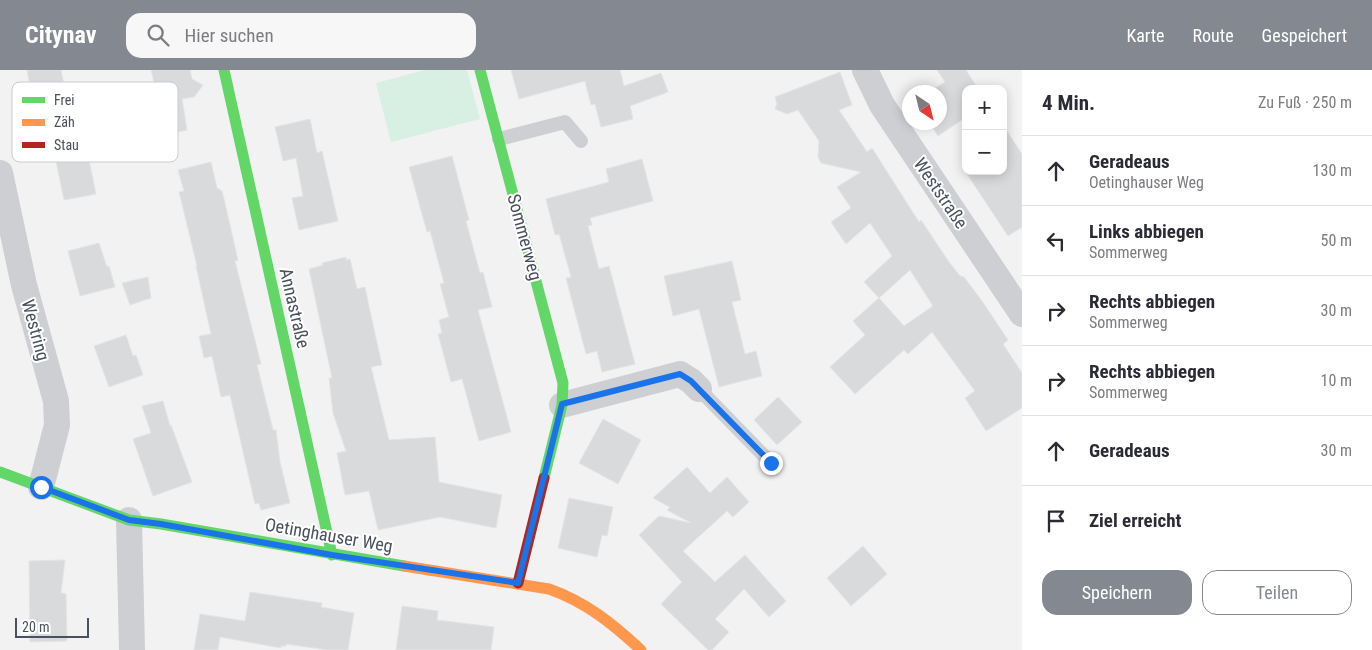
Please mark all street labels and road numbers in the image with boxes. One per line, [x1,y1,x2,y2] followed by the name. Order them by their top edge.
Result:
[910,154,972,232] street label: Weststraße
[503,192,547,282] street label: Sommerweg
[276,266,314,350] street label: Annastraße
[18,297,54,363] street label: Westring
[263,513,395,557] street label: Oetinghauser Weg

